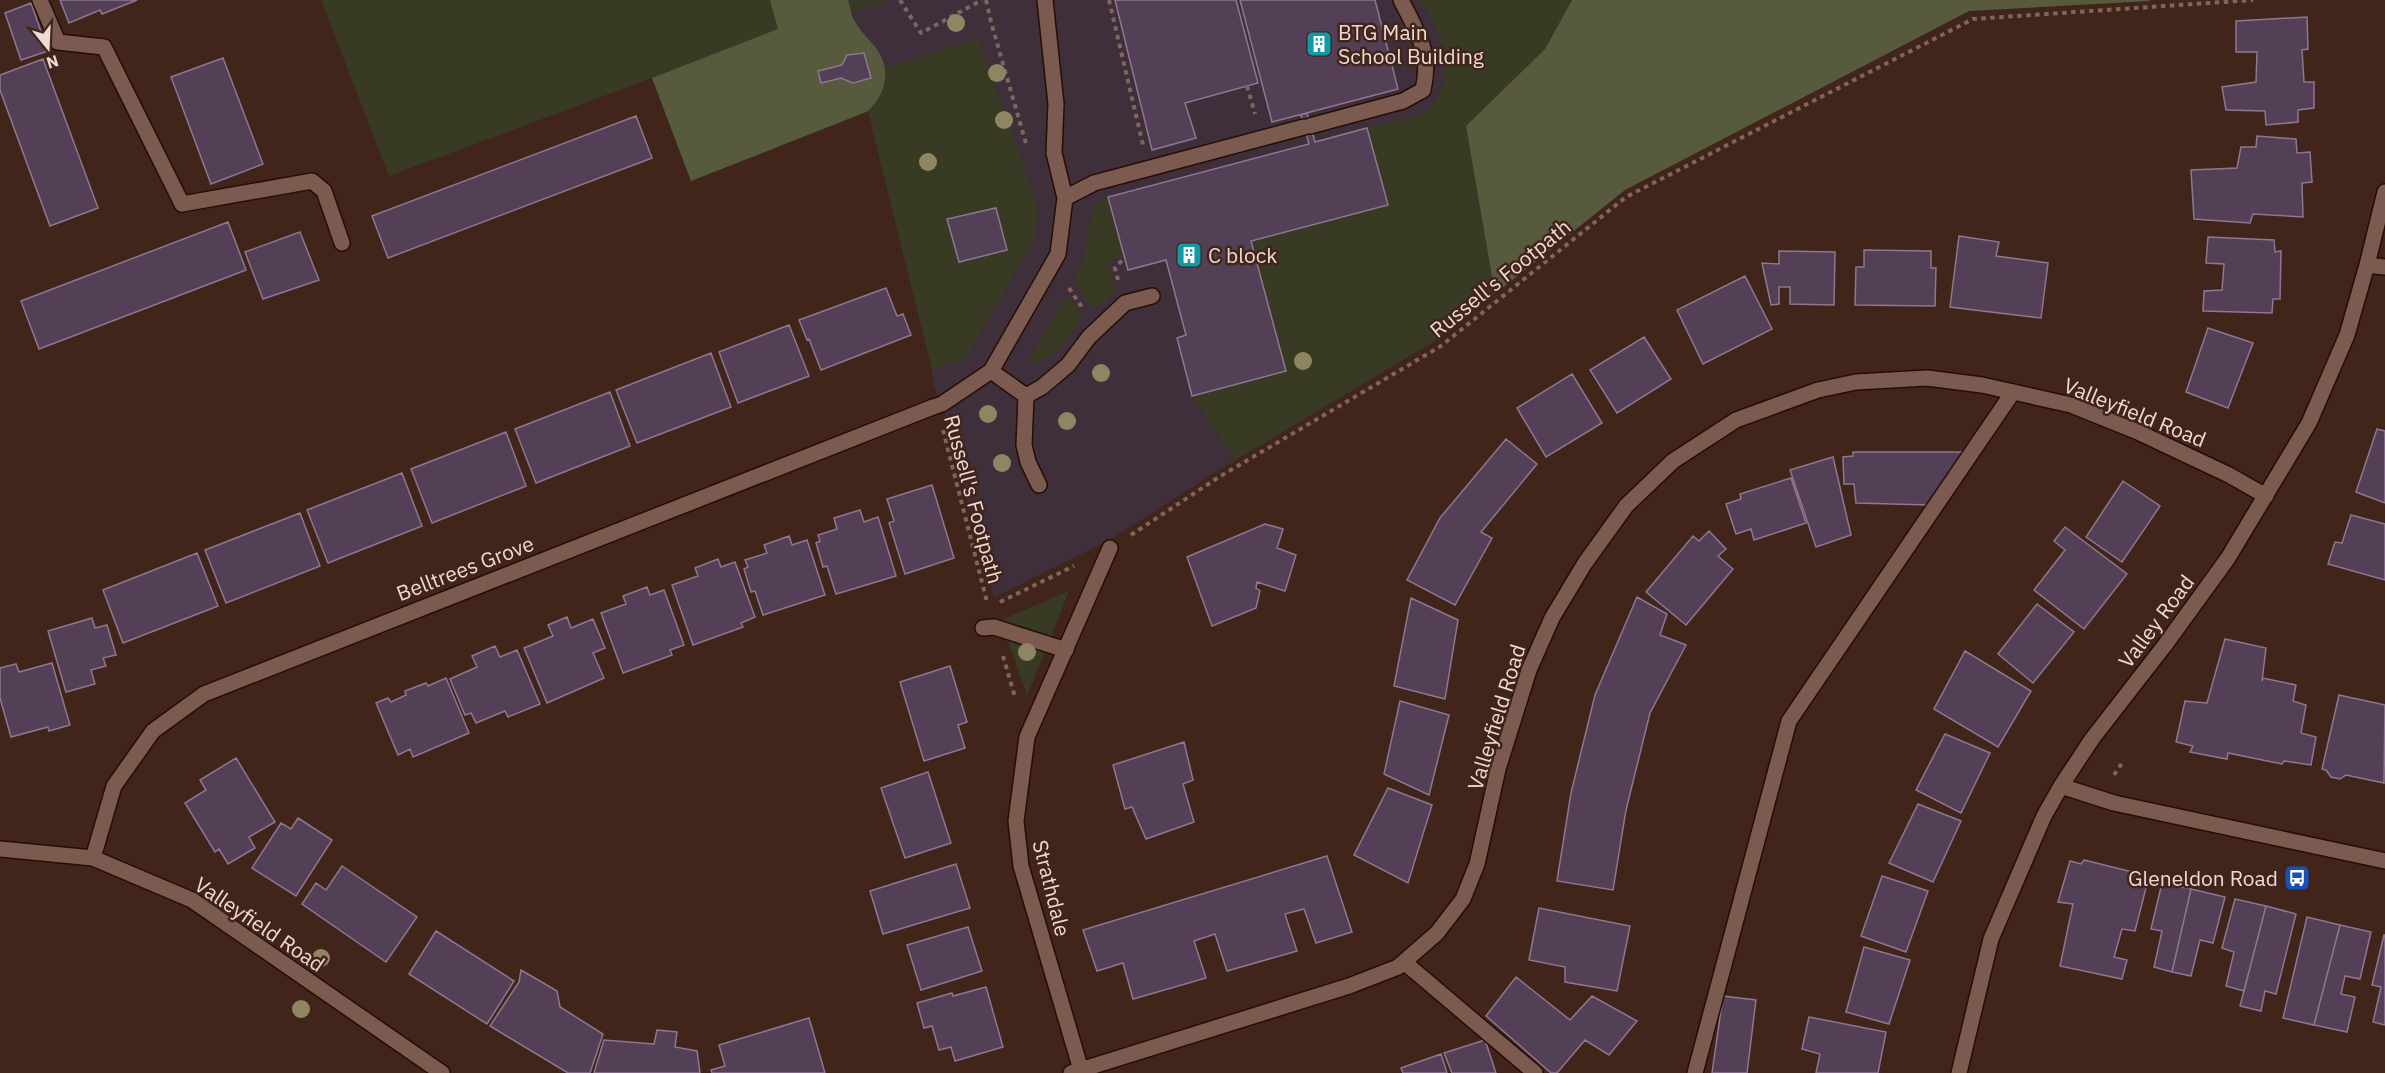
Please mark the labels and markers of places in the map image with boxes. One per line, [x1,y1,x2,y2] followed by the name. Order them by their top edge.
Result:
[1338,18,1484,70] place label: BTG Main School Building
[1304,29,1334,59] building icon: BTG Main School Building
[1174,240,1204,270] building icon: C block
[1208,241,1277,269] place label: C block
[2282,863,2312,893] bus stop icon: Gleneldon Road
[2128,864,2278,892] place label: Gleneldon Road

